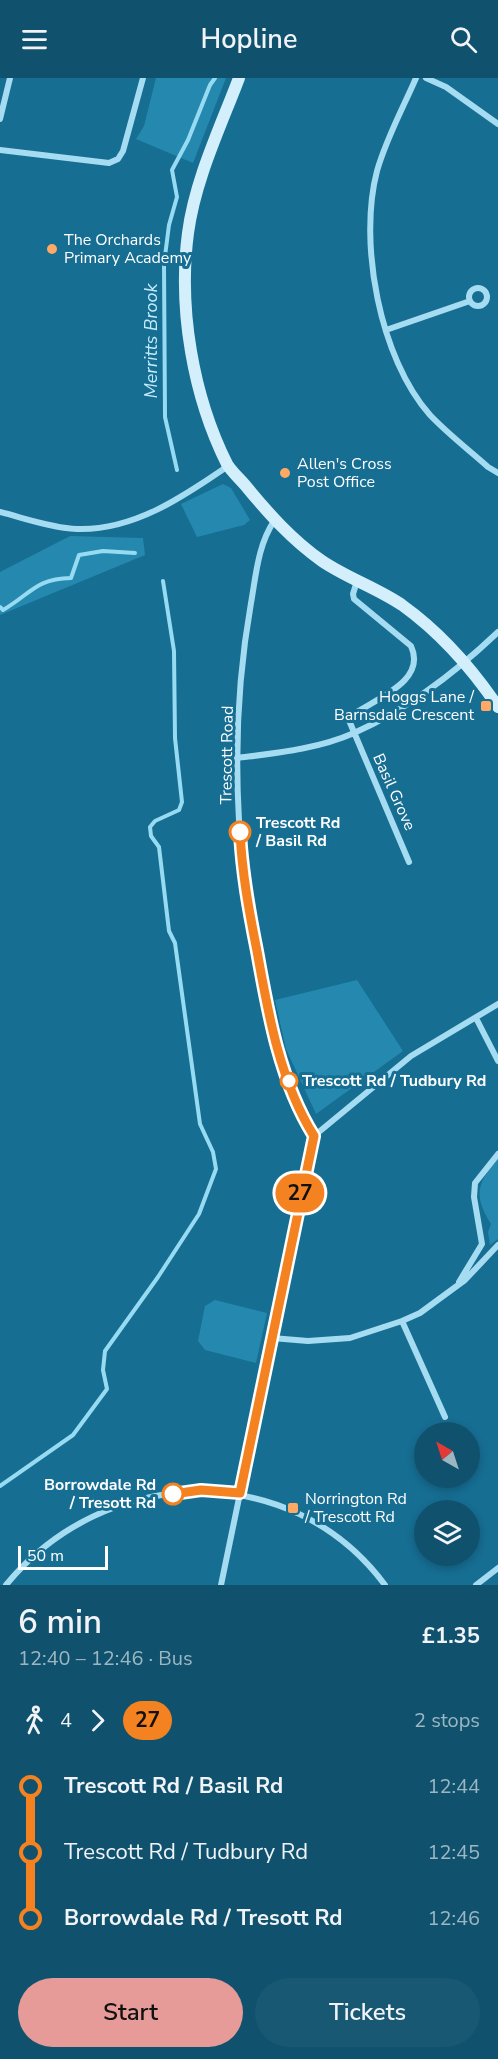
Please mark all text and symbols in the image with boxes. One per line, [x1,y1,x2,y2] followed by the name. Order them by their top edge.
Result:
[201,21,297,58] text: Hopline
[18,23,51,56] icon: menu
[447,23,480,56] icon: search
[64,229,192,269] place label: The Orchards Primary Academy
[45,242,59,256] marker: The Orchards Primary Academy
[139,282,163,399] water label: Merritts Brook
[297,453,392,493] place label: Allen's Cross Post Office
[278,466,292,480] marker: Allen's Cross Post Office
[334,686,474,726] place label: Hoggs Lane / Barnsdale Crescent
[479,699,493,713] marker: Hoggs Lane / Barnsdale Crescent
[215,705,239,805] street label: Trescott Road
[367,750,421,834] street label: Basil Grove
[255,812,340,852] place label: Trescott Rd / Basil Rd
[229,821,251,843] marker: Trescott Rd / Basil Rd
[302,1070,486,1092] place label: Trescott Rd / Tudbury Rd
[280,1072,298,1090] marker: Trescott Rd / Tudbury Rd
[273,1174,327,1212] line badge: 27
[287,1179,313,1207] text: 27
[414,1422,480,1488] north arrow
[414,1422,480,1566] map controls
[44,1474,156,1514] place label: Borrowdale Rd / Tresott Rd
[162,1483,184,1505] marker: Borrowdale Rd / Tresott Rd
[304,1488,407,1528] place label: Norrington Rd / Trescott Rd
[414,1500,480,1566] button: layers
[286,1501,300,1515] marker: Norrington Rd / Trescott Rd
[18,1543,108,1570] scale bar
[27,1545,64,1567] text: 50 m
[18,1600,102,1645] text: 6 min
[422,1621,480,1651] text: £1.35
[18,1645,193,1672] text: 12:40 – 12:46 · Bus
[18,1704,51,1737] icon: walk
[81,1704,114,1737] icon: forward
[135,1706,160,1734] text: 27
[60,1707,72,1734] text: 4
[414,1707,480,1734] text: 2 stops
[64,1771,283,1801] text: Trescott Rd / Basil Rd
[427,1773,480,1800] text: 12:44
[64,1837,308,1867] text: Trescott Rd / Tudbury Rd
[427,1839,480,1866] text: 12:45
[64,1903,343,1933] text: Borrowdale Rd / Tresott Rd
[427,1905,480,1932] text: 12:46
[18,1978,243,2047] button: Start
[255,1978,480,2047] button: Tickets

